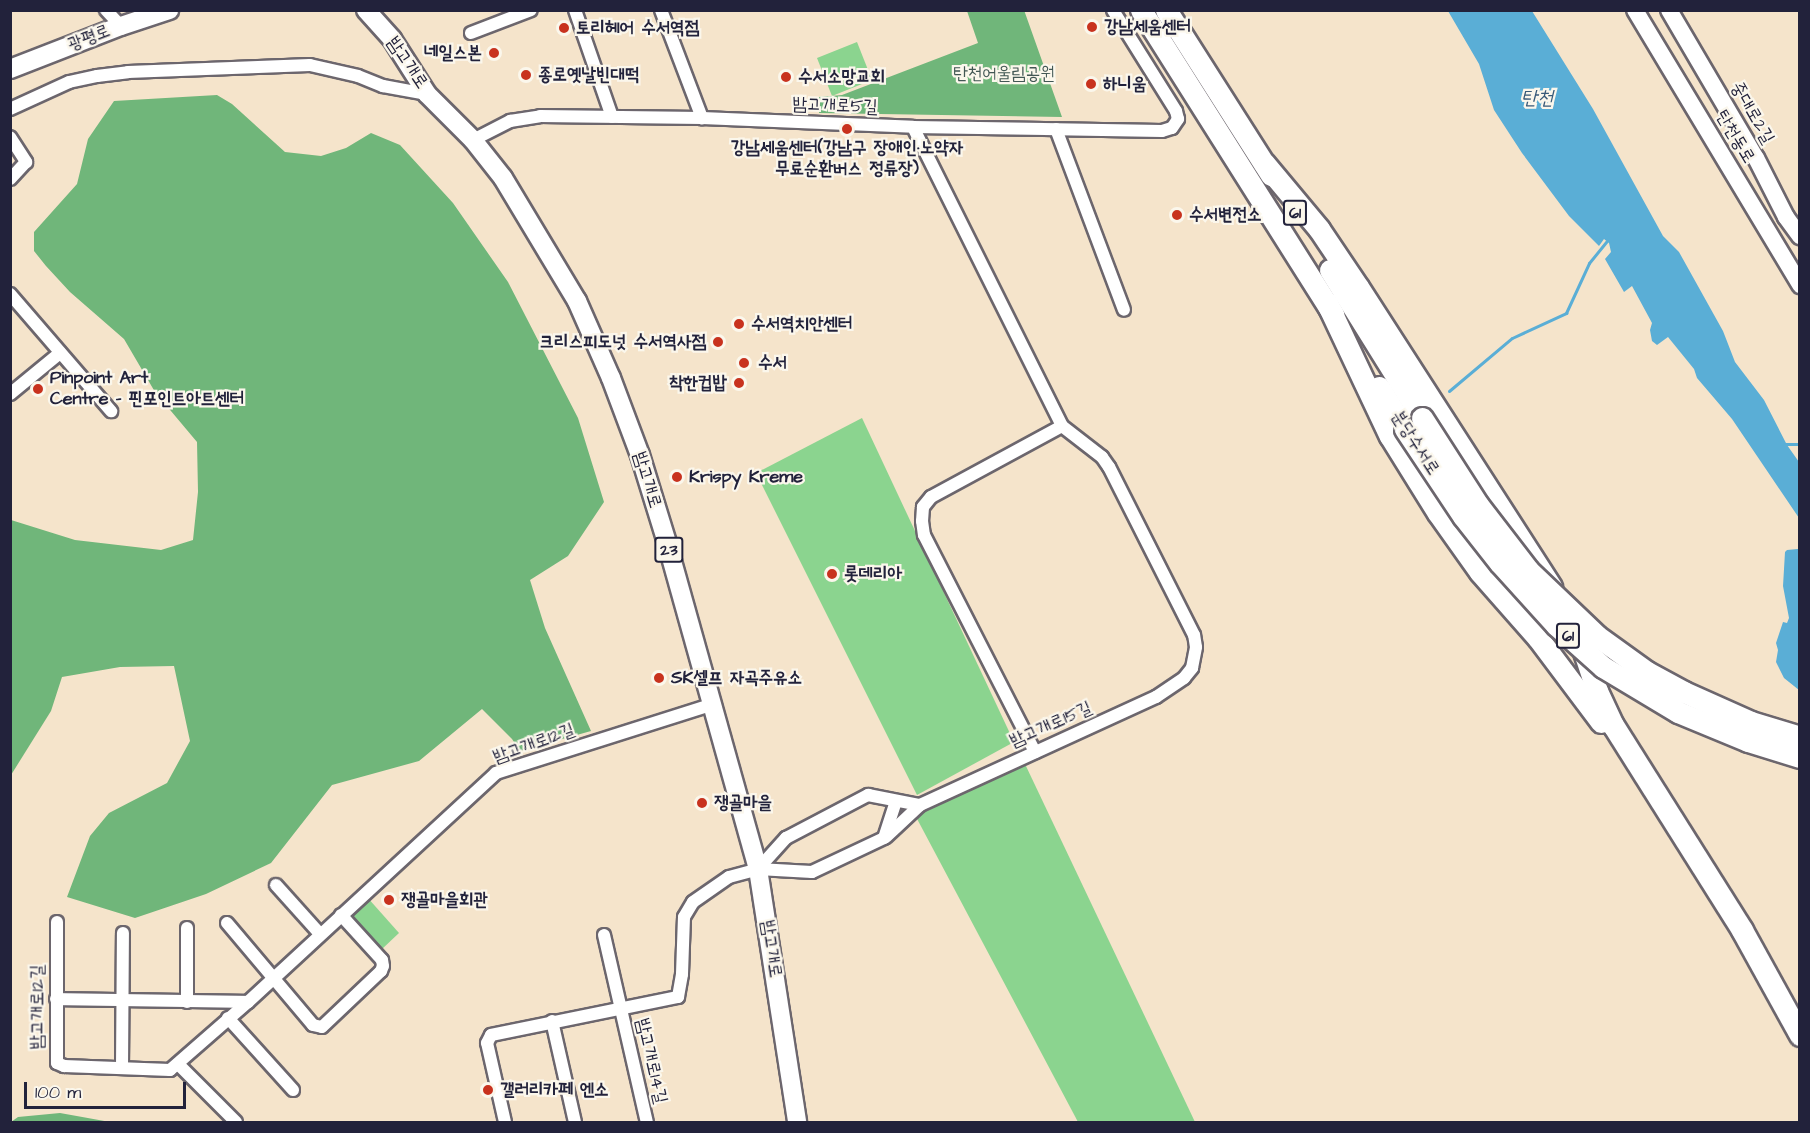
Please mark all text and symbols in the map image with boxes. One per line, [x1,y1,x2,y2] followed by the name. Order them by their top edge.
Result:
[1104,16,1191,38] place label: 강남세움센터
[576,17,699,39] place label: 토리헤어 수서역점
[65,20,113,56] street label: 광평로
[1085,20,1099,34] marker: 강남세움센터
[557,21,571,35] marker: 토리헤어 수서역점
[382,33,432,93] street label: 밤고개로
[424,42,482,64] place label: 네일스본
[487,46,501,60] marker: 네일스본
[953,63,1055,85] park label: 탄천어울림공원
[538,64,639,86] place label: 종로옛날빈대떡
[798,66,885,88] place label: 수서소망교회
[519,68,533,82] marker: 종로옛날빈대떡
[779,70,793,84] marker: 수서소망교회
[1103,73,1146,95] place label: 하니움
[1084,77,1098,91] marker: 하니움
[1726,78,1778,148] street label: 중대로2길
[1521,86,1553,110] water label: 탄천
[792,94,878,118] street label: 밤고개로5길
[1711,107,1759,167] street label: 탄천동로
[840,122,854,136] marker: 강남세움센터(강남구 장애인·노약자 무료순환버스 정류장)
[731,138,963,180] place label: 강남세움센터(강남구 장애인·노약자 무료순환버스 정류장)
[1282,200,1308,226] road number: 61
[1189,204,1261,226] place label: 수서변전소
[1170,208,1184,222] marker: 수서변전소
[751,313,852,335] place label: 수서역치안센터
[732,317,746,331] marker: 수서역치안센터
[539,331,706,353] place label: 크리스피도넛 수서역사점
[711,335,725,349] marker: 크리스피도넛 수서역사점
[758,352,787,374] place label: 수서
[735,354,753,372] marker: 수서
[50,368,244,410] place label: Pinpoint Art Centre - 핀포인트아트센터
[669,372,727,394] place label: 착한컵밥
[732,376,746,390] marker: 착한컵밥
[31,382,45,396] marker: Pinpoint Art Centre - 핀포인트아트센터
[1386,407,1444,479] street label: 분당수서로
[628,449,666,511] street label: 밤고개로
[689,466,803,488] place label: Krispy Kreme
[670,470,684,484] marker: Krispy Kreme
[654,537,684,563] road number: 23
[844,563,902,585] place label: 롯데리아
[825,567,839,581] marker: 롯데리아
[1554,623,1582,649] road number: 61
[671,667,802,689] place label: SK셀프 자곡주유소
[652,671,666,685] marker: SK셀프 자곡주유소
[1007,697,1095,753] street label: 밤고개로15길
[490,719,578,769] street label: 밤고개로12길
[714,792,772,814] place label: 쟁골마을
[695,796,709,810] marker: 쟁골마을
[401,889,488,911] place label: 쟁골마을회관
[382,893,396,907] marker: 쟁골마을회관
[756,919,786,979] street label: 밤고개로
[27,964,49,1050] street label: 밤고개로12길
[631,1016,671,1106] street label: 밤고개로14길
[27,1070,189,1108] scale bar
[500,1079,609,1101] place label: 갤러리카페 엔소
[35,1080,81,1105] text: 100 m
[481,1083,495,1097] marker: 갤러리카페 엔소

